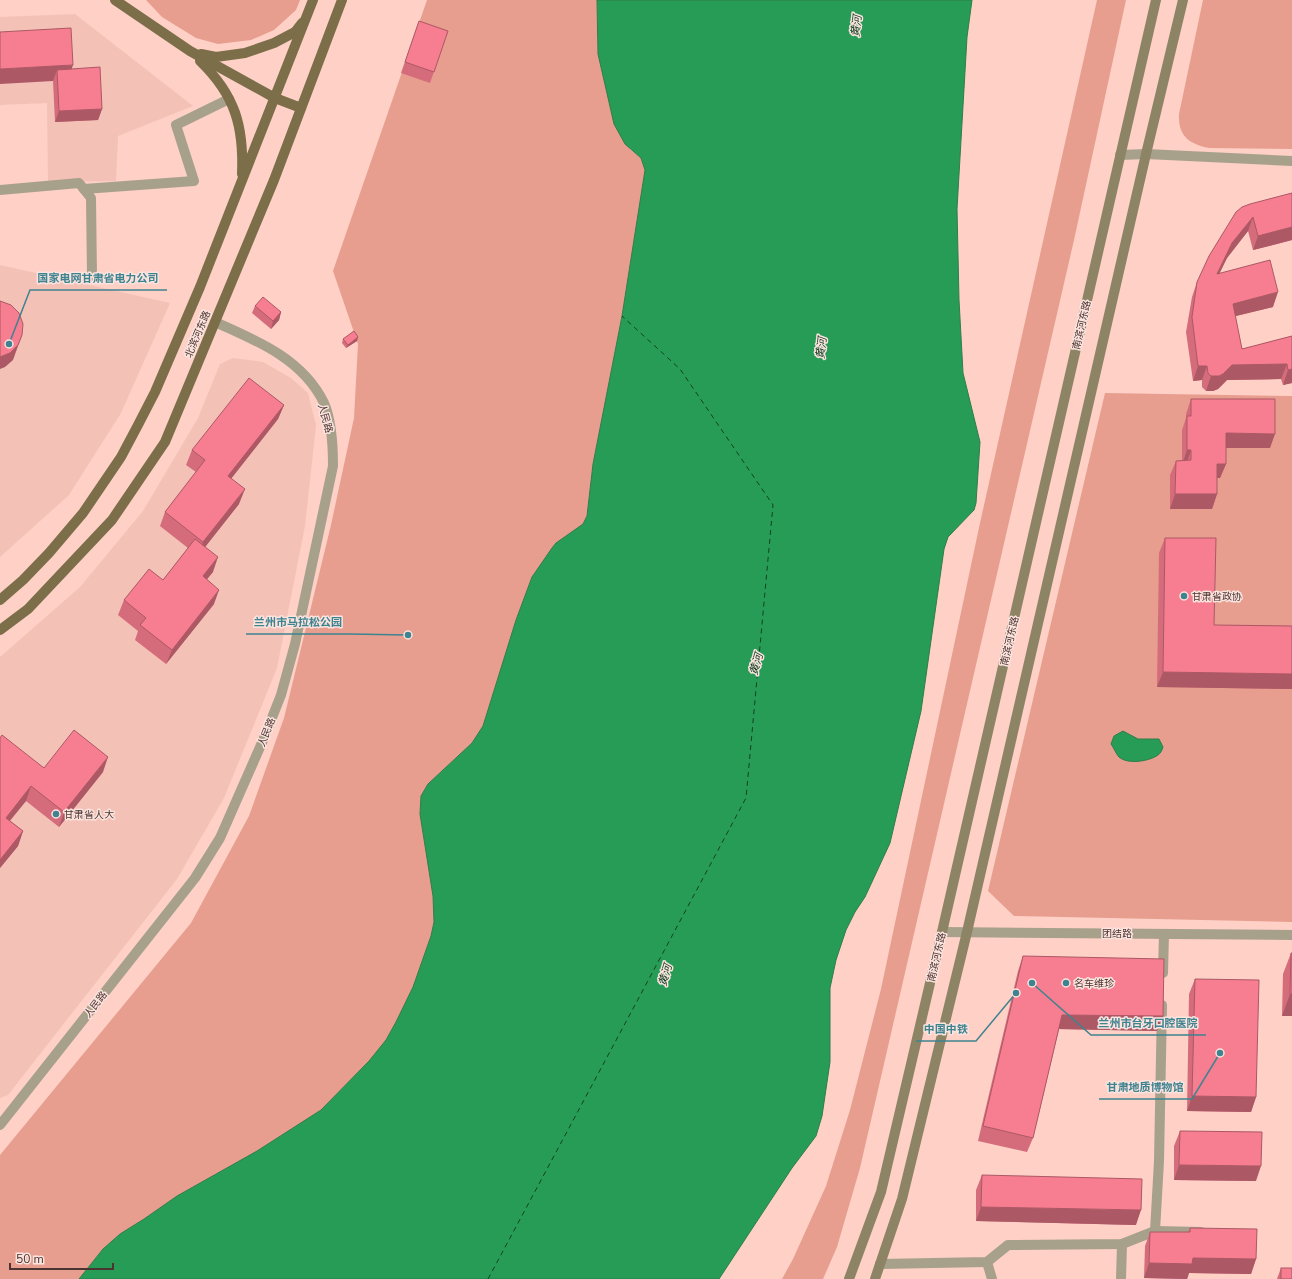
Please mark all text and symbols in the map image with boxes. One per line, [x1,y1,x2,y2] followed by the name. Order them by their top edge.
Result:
[848,12,865,38] water label: 黄河
[30,267,167,290] callout: 国家电网甘肃省电力公司
[38,271,159,286] text: 国家电网甘肃省电力公司
[1070,299,1094,351] street label: 南滨河东路
[182,309,214,360] street label: 北滨河东路
[813,334,830,360] water label: 黄河
[314,402,336,435] street label: 人民路
[1192,590,1242,604] place label: 甘肃省政协
[1179,591,1189,601] marker: 甘肃省政协
[246,611,350,634] callout: 兰州市马拉松公园
[254,615,342,630] text: 兰州市马拉松公园
[998,615,1022,667] street label: 南滨河东路
[746,650,767,677] water label: 黄河
[255,716,279,749] street label: 人民路
[64,808,114,822] place label: 甘肃省人大
[51,809,61,819] marker: 甘肃省人大
[1102,927,1132,941] street label: 团结路
[925,931,949,983] street label: 南滨河东路
[655,961,676,988] water label: 黄河
[1074,977,1115,991] place label: 名车维珍
[1061,978,1071,988] marker: 名车维珍
[81,988,111,1021] street label: 人民路
[1091,1012,1206,1035] callout: 兰州市台牙口腔医院
[1099,1016,1198,1031] text: 兰州市台牙口腔医院
[916,1018,976,1041] callout: 中国中铁
[924,1022,968,1037] text: 中国中铁
[1099,1076,1192,1099] callout: 甘肃地质博物馆
[1107,1080,1184,1095] text: 甘肃地质博物馆
[10,1245,113,1271] scale bar
[16,1251,44,1267] text: 50 m

